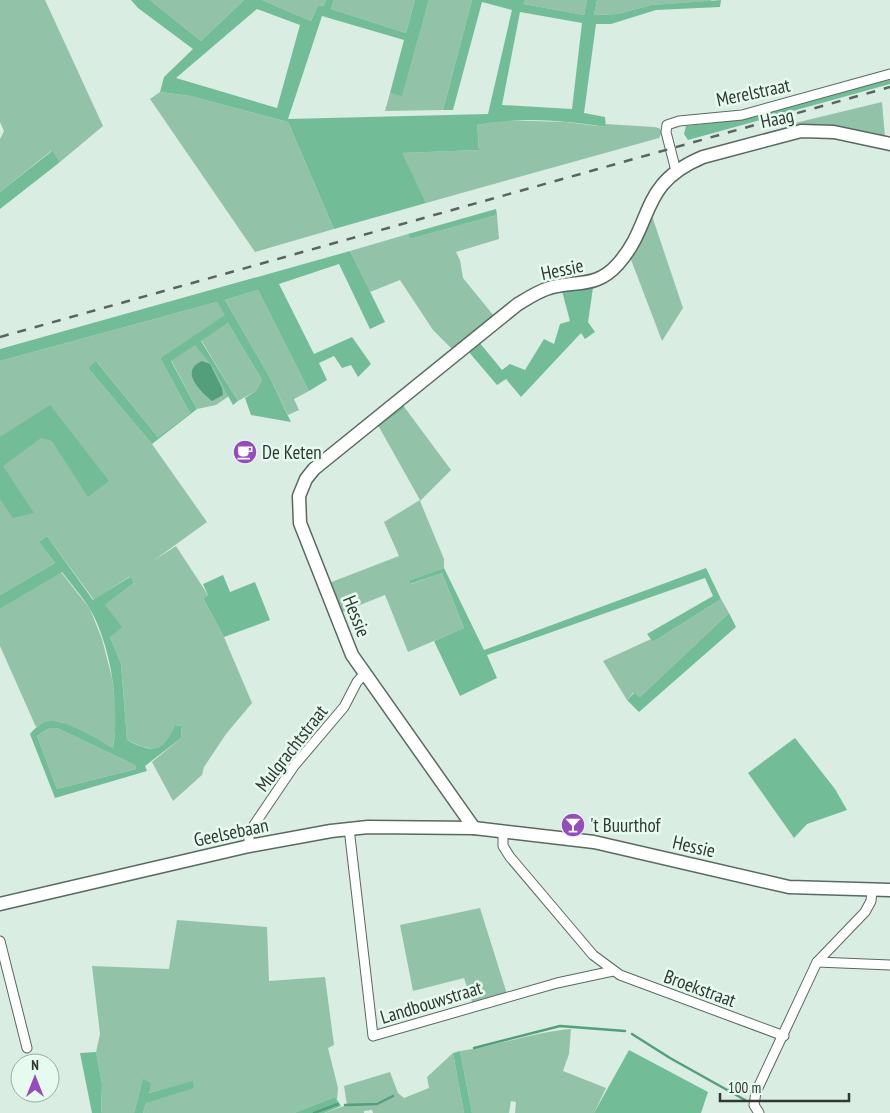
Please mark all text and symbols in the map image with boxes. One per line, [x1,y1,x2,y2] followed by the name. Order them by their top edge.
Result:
[714,72,793,112] street label: Merelstraat
[758,103,796,133] street label: Haag
[539,253,586,285] street label: Hessie
[232,439,258,465] cafe icon: De Keten
[262,440,322,464] place label: De Keten
[338,592,376,640] street label: Hessie
[250,699,333,796] street label: Mulgrachtstraat
[192,812,270,852] street label: Geelsebaan
[560,812,586,838] bar icon: 't Buurthof
[590,813,661,837] place label: 't Buurthof
[670,829,718,863] street label: Hessie
[661,964,740,1012] street label: Broekstraat
[377,975,485,1029] street label: Landbouwstraat
[10,1053,60,1103] north arrow
[31,1056,39,1074] text: N
[720,1070,849,1102] scale bar
[728,1078,761,1097] text: 100 m

